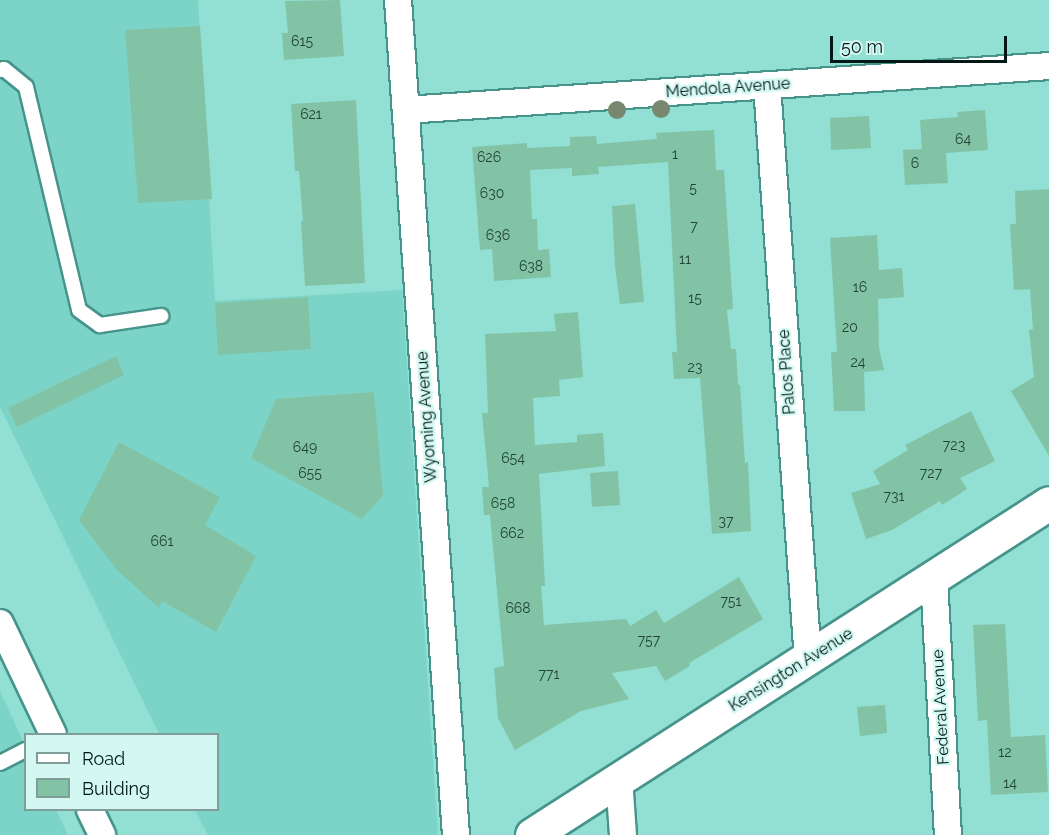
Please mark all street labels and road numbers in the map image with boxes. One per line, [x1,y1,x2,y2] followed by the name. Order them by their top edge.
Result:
[665,74,791,102] street label: Mendola Avenue
[774,329,800,415] street label: Palos Place
[413,350,441,484] street label: Wyoming Avenue
[725,624,857,716] street label: Kensington Avenue
[928,648,954,766] street label: Federal Avenue

